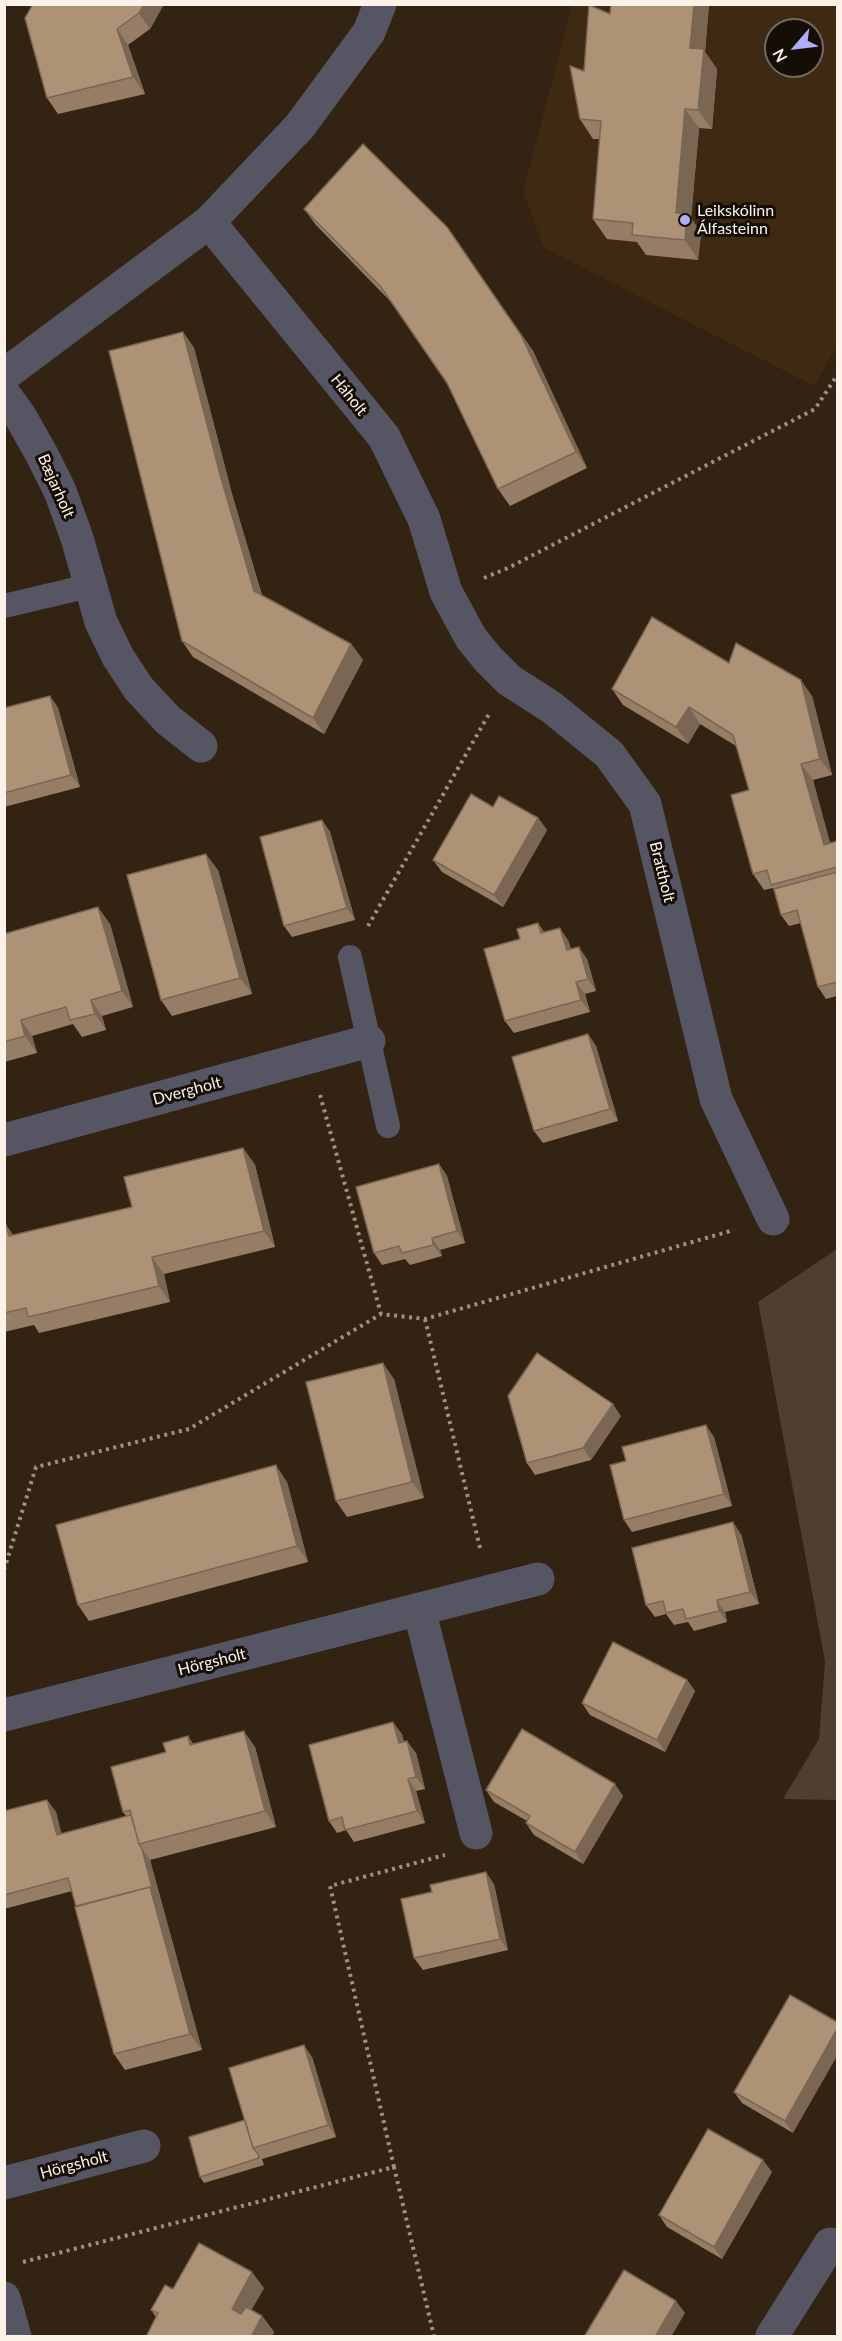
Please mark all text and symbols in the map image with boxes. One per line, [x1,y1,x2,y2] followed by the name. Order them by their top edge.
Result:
[764,18,824,78] north arrow
[768,46,791,66] text: N
[697,201,774,239] place label: Leikskólinn Álfasteinn
[678,213,692,227] marker: Leikskólinn Álfasteinn
[327,371,371,419] street label: Háholt
[33,451,79,521] street label: Bæjarholt
[645,840,679,904] street label: Brattholt
[151,1073,223,1109] street label: Dvergholt
[176,1644,248,1680] street label: Hörgsholt
[38,2147,110,2183] street label: Hörgsholt

